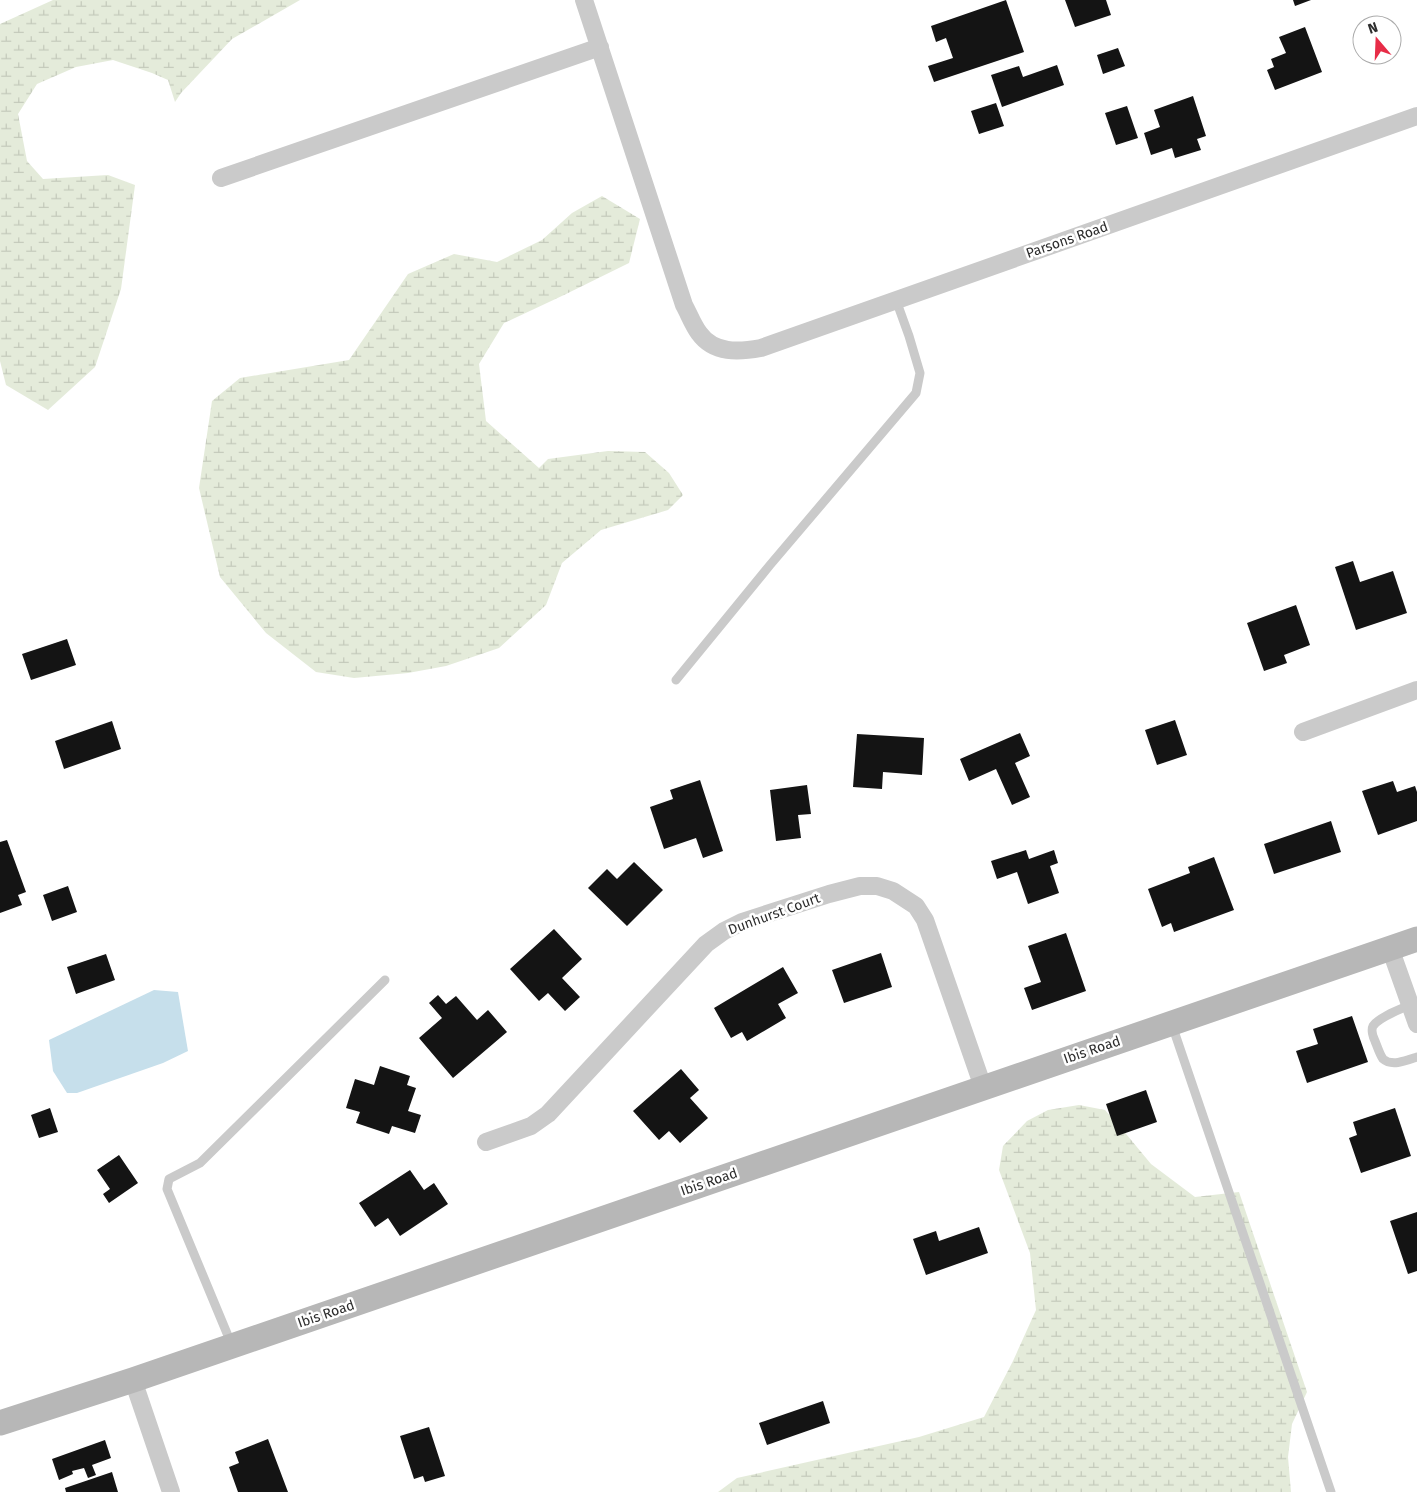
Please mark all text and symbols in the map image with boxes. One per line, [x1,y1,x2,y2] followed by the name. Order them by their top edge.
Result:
[1352,15,1402,65] north arrow
[1366,19,1380,38] text: N
[1024,218,1110,262] street label: Parsons Road
[726,889,823,939] street label: Dunhurst Court
[1061,1032,1123,1068] street label: Ibis Road
[678,1164,740,1200] street label: Ibis Road
[295,1296,357,1332] street label: Ibis Road

